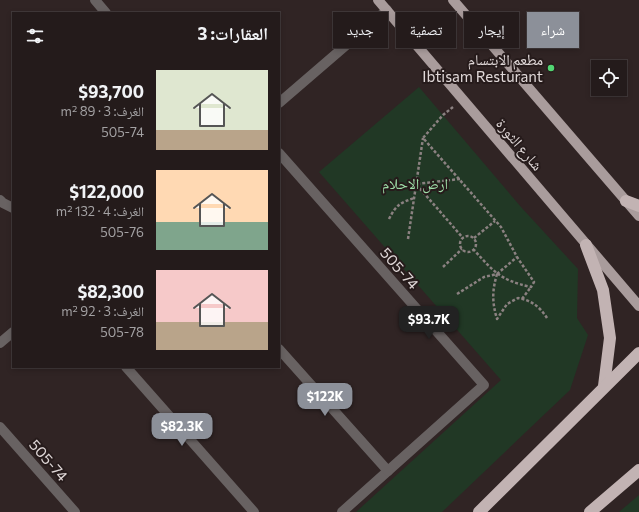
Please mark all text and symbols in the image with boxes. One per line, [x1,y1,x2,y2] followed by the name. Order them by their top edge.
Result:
[333,12,388,48] chip: جديد
[396,12,456,48] chip: تصفية
[464,12,519,48] chip: إيجار
[527,12,579,48] chip: شراء
[197,23,268,44] text: العقارات: 3
[24,25,46,47] icon: filters
[422,50,543,85] place label: مطعم الابتسام Ibtisam Resturant
[591,60,627,96] map controls
[591,60,627,96] button: locate
[546,63,556,73] marker: مطعم الابتسام Ibtisam Resturant
[78,81,144,102] text: $93,700
[188,86,236,134] icon: home
[61,103,144,119] text: الغرف: 3 · 89 m²
[491,114,547,175] street label: شارع الثورة
[101,124,144,140] text: 505-74
[382,174,448,194] park label: ارض الاحلام
[69,181,144,202] text: $122,000
[188,186,236,234] icon: home
[56,203,144,219] text: الغرف: 4 · 132 m²
[100,224,144,240] text: 505-76
[377,243,423,293] street label: 505-74
[77,281,144,302] text: $82,300
[188,286,236,334] icon: home
[61,303,144,319] text: الغرف: 3 · 92 m²
[396,306,462,340] pin: $93.7K
[408,311,450,327] text: $93.7K
[100,324,144,340] text: 505-78
[297,383,353,417] pin: $122K
[306,388,344,404] text: $122K
[149,413,215,447] pin: $82.3K
[161,418,203,434] text: $82.3K
[26,435,72,485] street label: 505-74

